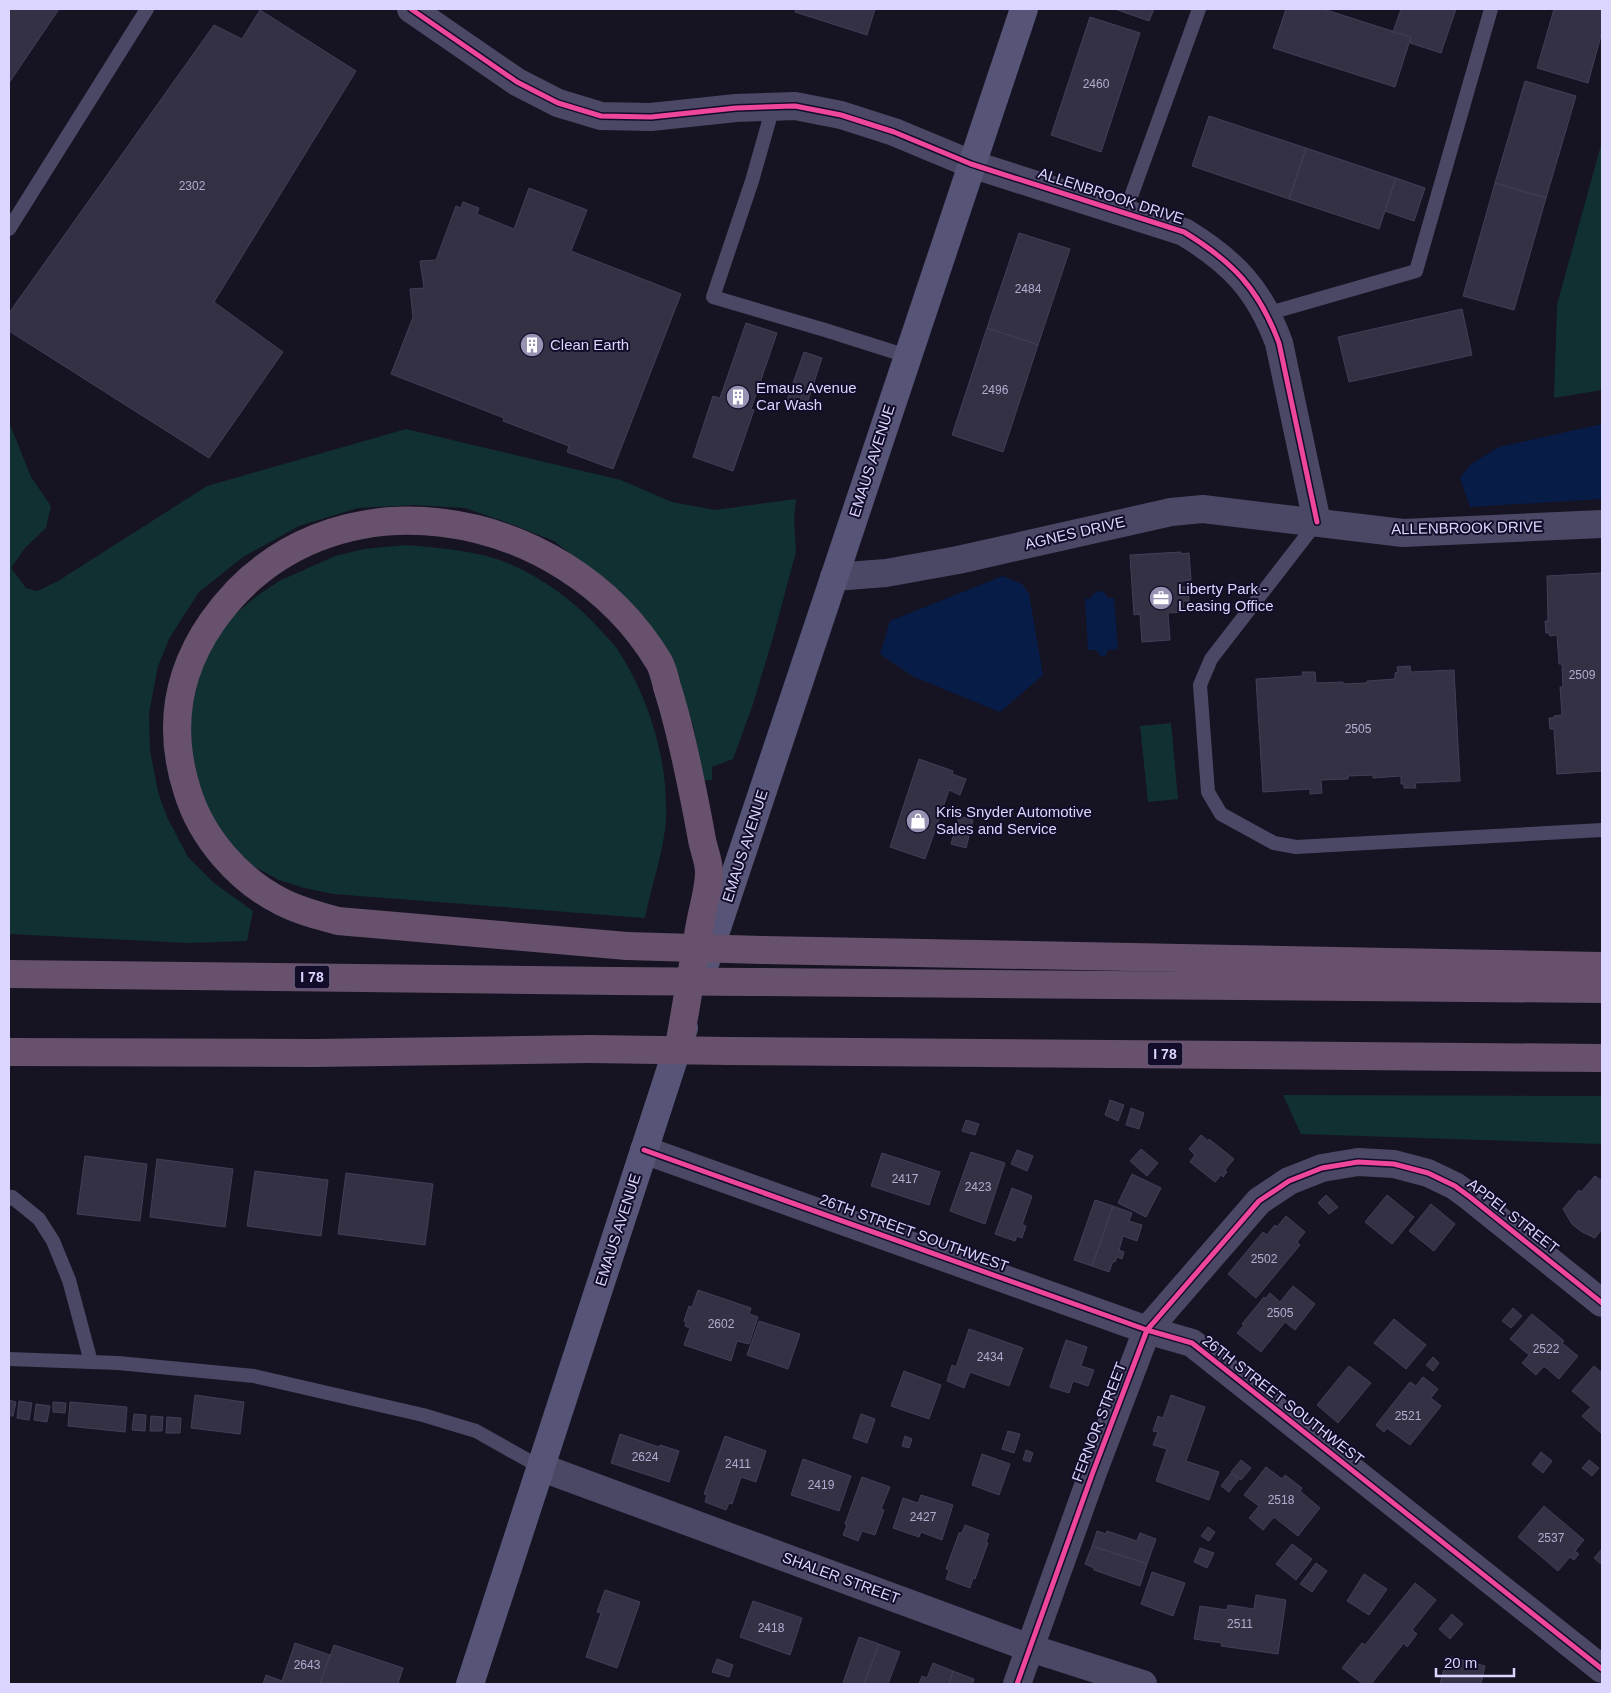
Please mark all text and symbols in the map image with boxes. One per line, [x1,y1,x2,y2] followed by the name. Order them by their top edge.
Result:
[1083,77,1110,91] house number: 2460
[1036,164,1186,227] street label: ALLENBROOK DRIVE
[179,179,206,193] house number: 2302
[1015,282,1042,296] house number: 2484
[519,332,545,358] building icon: Clean Earth
[550,336,629,353] place label: Clean Earth
[756,379,857,413] place label: Emaus Avenue Car Wash
[982,383,1009,397] house number: 2496
[725,384,751,410] building icon: Emaus Avenue Car Wash
[845,402,898,519] street label: EMAUS AVENUE
[1023,513,1127,552] street label: AGNES DRIVE
[1391,518,1543,537] street label: ALLENBROOK DRIVE
[1178,580,1274,614] place label: Liberty Park - Leasing Office
[1148,585,1174,611] office icon: Liberty Park - Leasing Office
[1569,668,1596,682] house number: 2509
[1345,722,1372,736] house number: 2505
[718,787,771,904] street label: EMAUS AVENUE
[936,803,1092,837] place label: Kris Snyder Automotive Sales and Service
[905,808,931,834] shop icon: Kris Snyder Automotive Sales and Service
[294,966,330,989] road number: I 78
[1148,1042,1182,1066] road number: I 78
[591,1171,644,1288] street label: EMAUS AVENUE
[892,1172,919,1186] house number: 2417
[1464,1175,1562,1257] street label: APPEL STREET
[965,1180,992,1194] house number: 2423
[817,1190,1011,1275] street label: 26TH STREET SOUTHWEST
[1251,1252,1278,1266] house number: 2502
[1267,1306,1294,1320] house number: 2505
[708,1317,735,1331] house number: 2602
[1199,1331,1367,1468] street label: 26TH STREET SOUTHWEST
[1533,1342,1560,1356] house number: 2522
[977,1350,1004,1364] house number: 2434
[1068,1360,1129,1484] street label: FERNOR STREET
[1395,1409,1422,1423] house number: 2521
[632,1450,659,1464] house number: 2624
[725,1457,751,1471] house number: 2411
[808,1478,835,1492] house number: 2419
[1268,1493,1295,1507] house number: 2518
[910,1510,937,1524] house number: 2427
[1538,1531,1565,1545] house number: 2537
[780,1548,902,1607] street label: SHALER STREET
[1227,1617,1253,1631] house number: 2511
[758,1621,785,1635] house number: 2418
[1436,1646,1514,1678] scale bar
[1444,1654,1477,1671] text: 20 m
[294,1658,321,1672] house number: 2643

